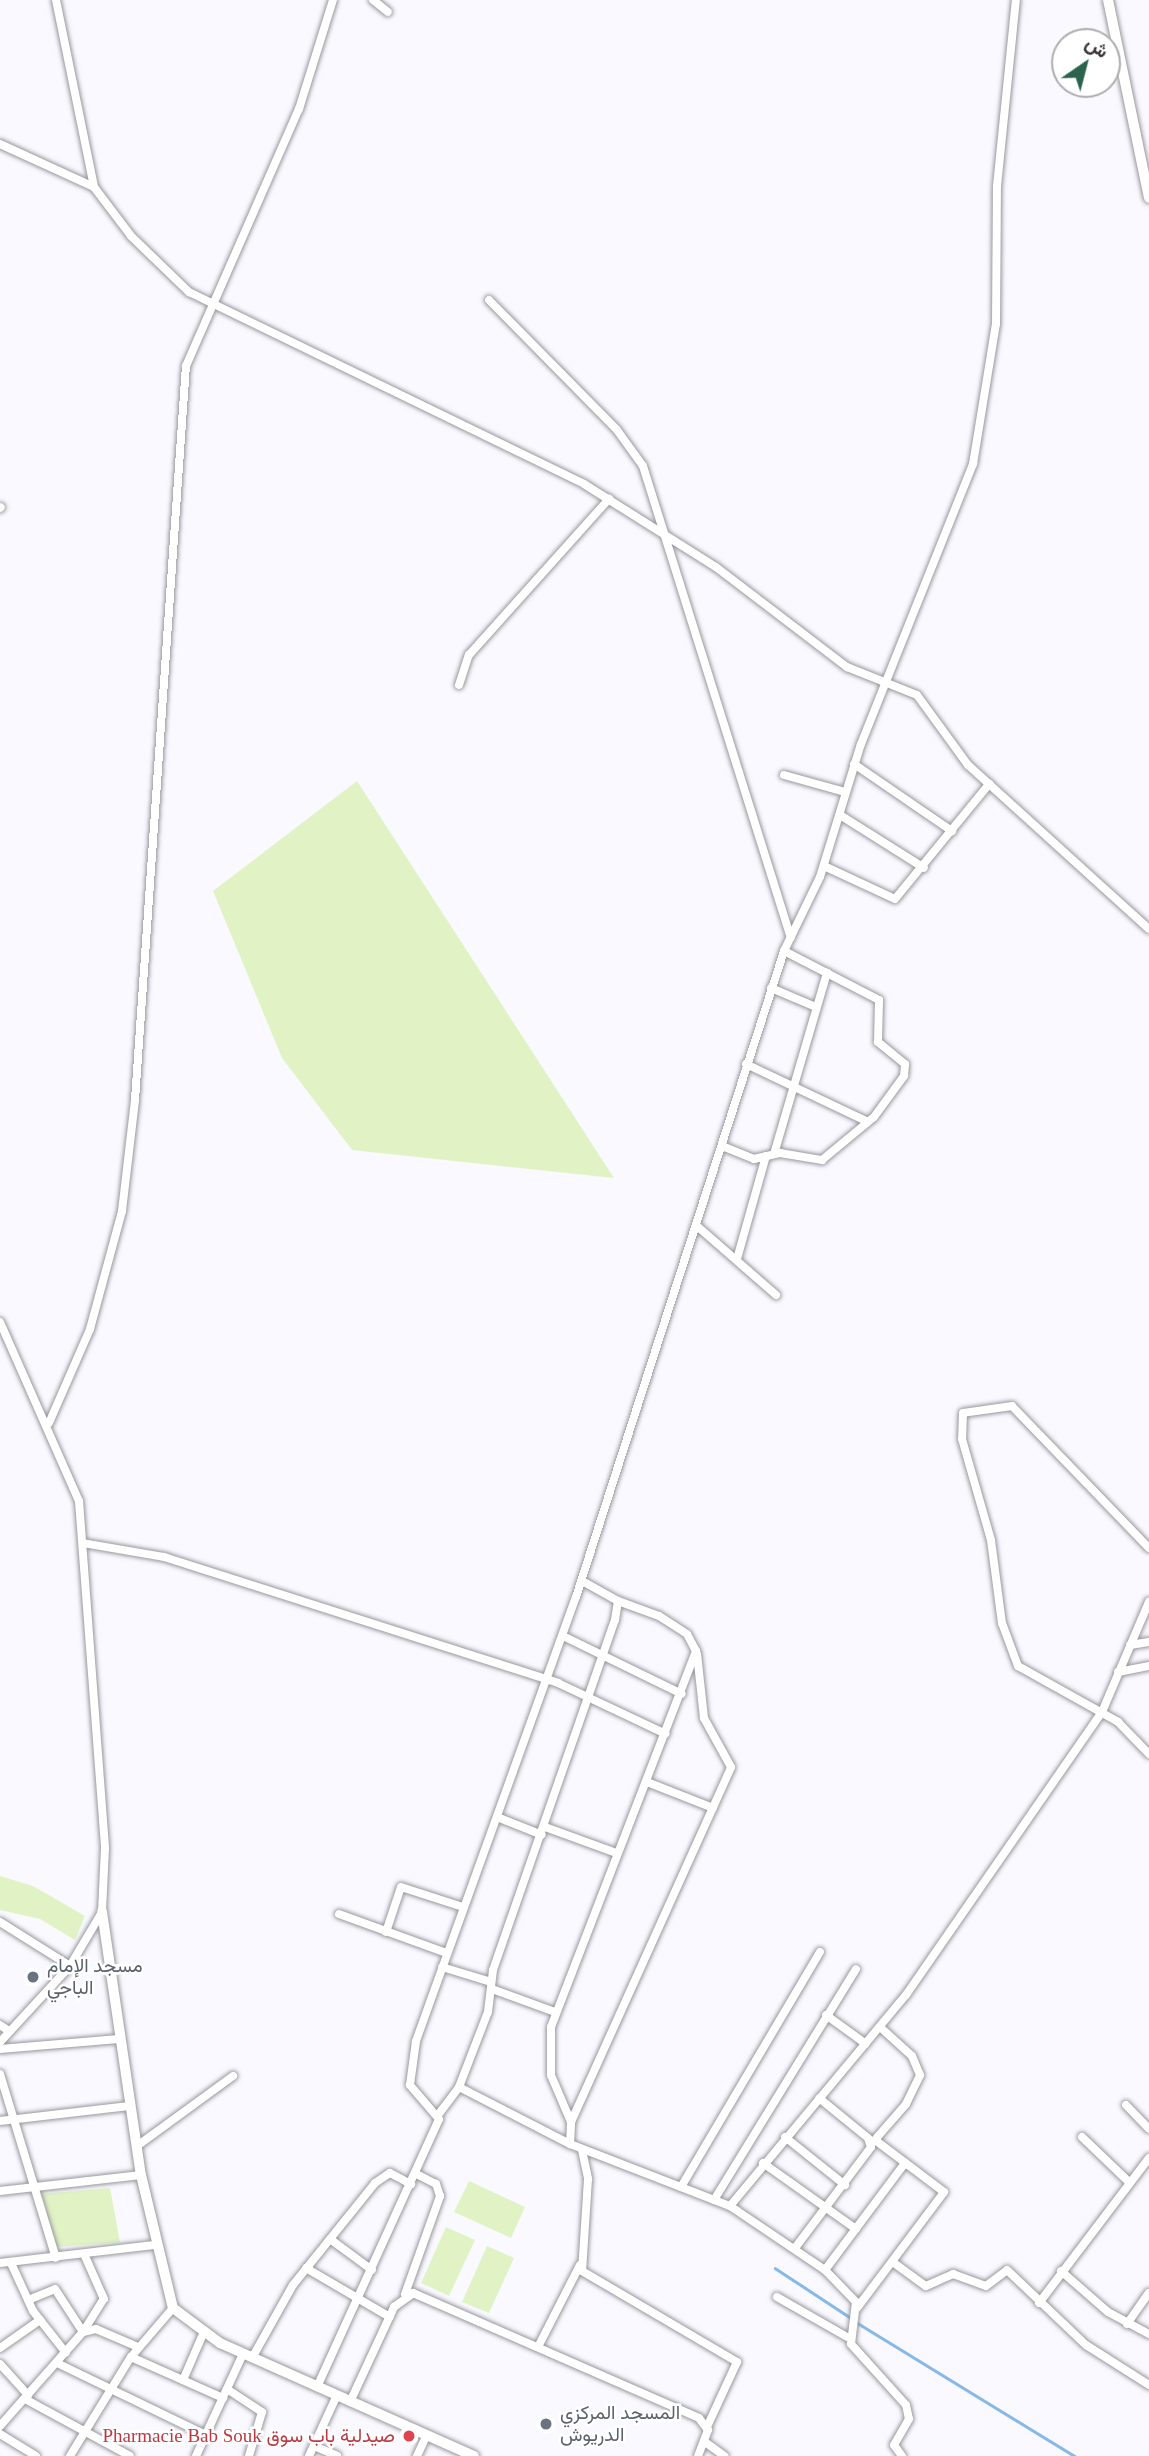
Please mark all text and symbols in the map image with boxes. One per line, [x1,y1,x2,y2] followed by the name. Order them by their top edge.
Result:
[1051,28,1121,98] north arrow
[1082,32,1113,62] text: ش
[47,1955,143,1999] place label: مسجد الإمام الباجي
[25,1969,41,1985] marker: مسجد الإمام الباجي
[560,2402,680,2446] place label: المسجد المركزي الدريوش
[538,2416,554,2432] marker: المسجد المركزي الدريوش
[103,2425,395,2447] place label: Pharmacie Bab Souk صيدلية باب سوق
[401,2428,417,2444] marker: Pharmacie Bab Souk صيدلية باب سوق

